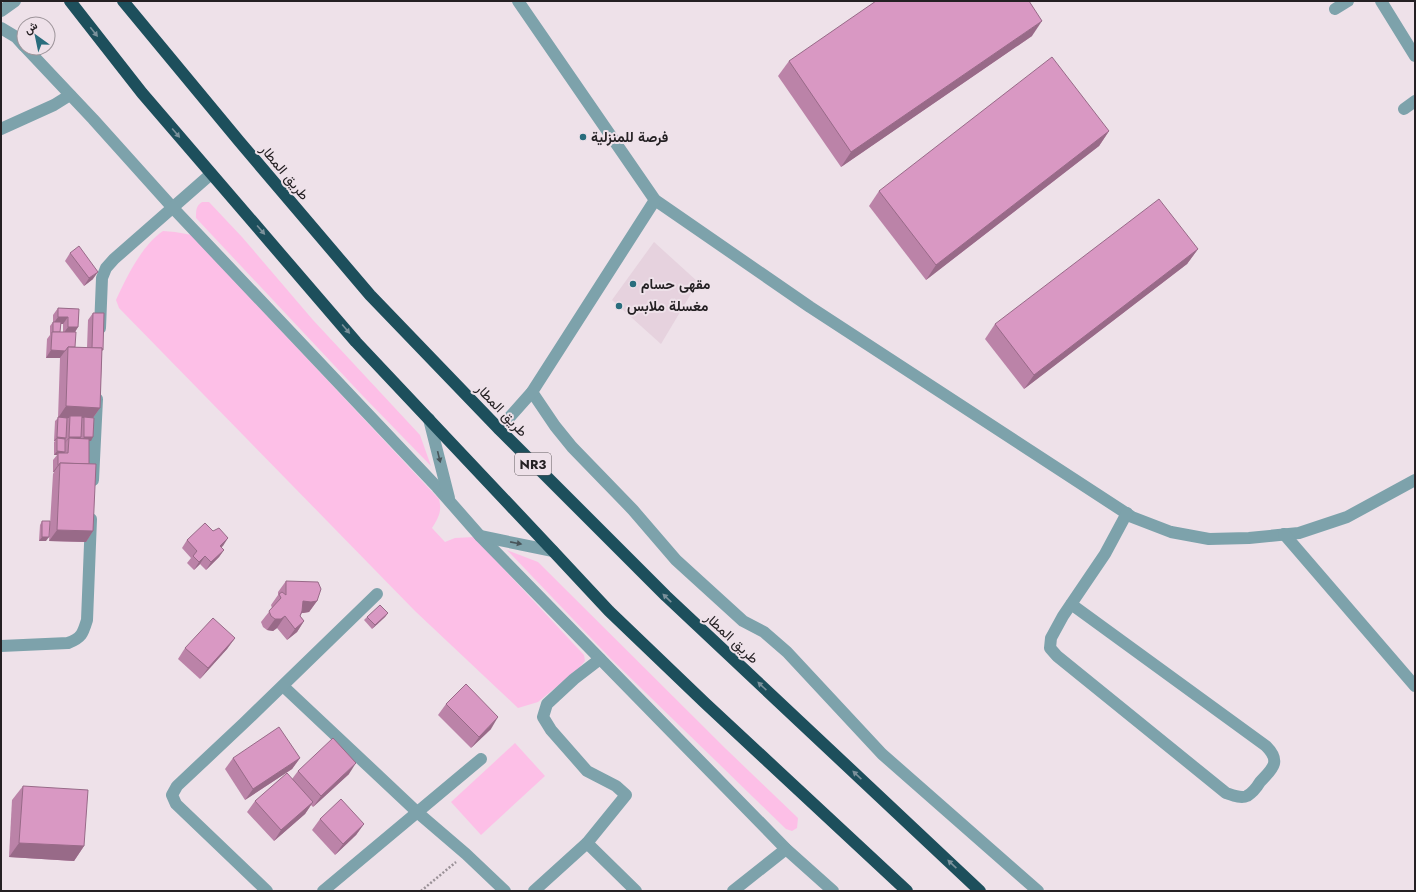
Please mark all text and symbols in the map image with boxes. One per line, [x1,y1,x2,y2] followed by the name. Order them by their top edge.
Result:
[16,16,56,56] north arrow
[21,17,40,38] text: ش
[89,26,98,37] one-way arrow
[171,127,180,138] one-way arrow
[591,127,668,147] place label: فرصة للمنزلية
[578,132,588,142] marker: فرصة للمنزلية
[255,139,314,204] street label: طريق المطار
[257,225,266,236] one-way arrow
[641,274,711,294] place label: مقهى حسام
[628,279,638,289] marker: مقهى حسام
[627,296,709,316] place label: مغسلة ملابس
[614,301,624,311] marker: مغسلة ملابس
[341,324,350,335] one-way arrow
[471,378,532,441] street label: طريق المطار
[436,451,442,463] one-way arrow
[515,453,551,475] road number: NR3
[510,541,523,547] one-way arrow
[662,593,672,602] one-way arrow
[700,607,763,668] street label: طريق المطار
[757,682,767,691] one-way arrow
[852,770,862,780] one-way arrow
[947,859,957,869] one-way arrow

